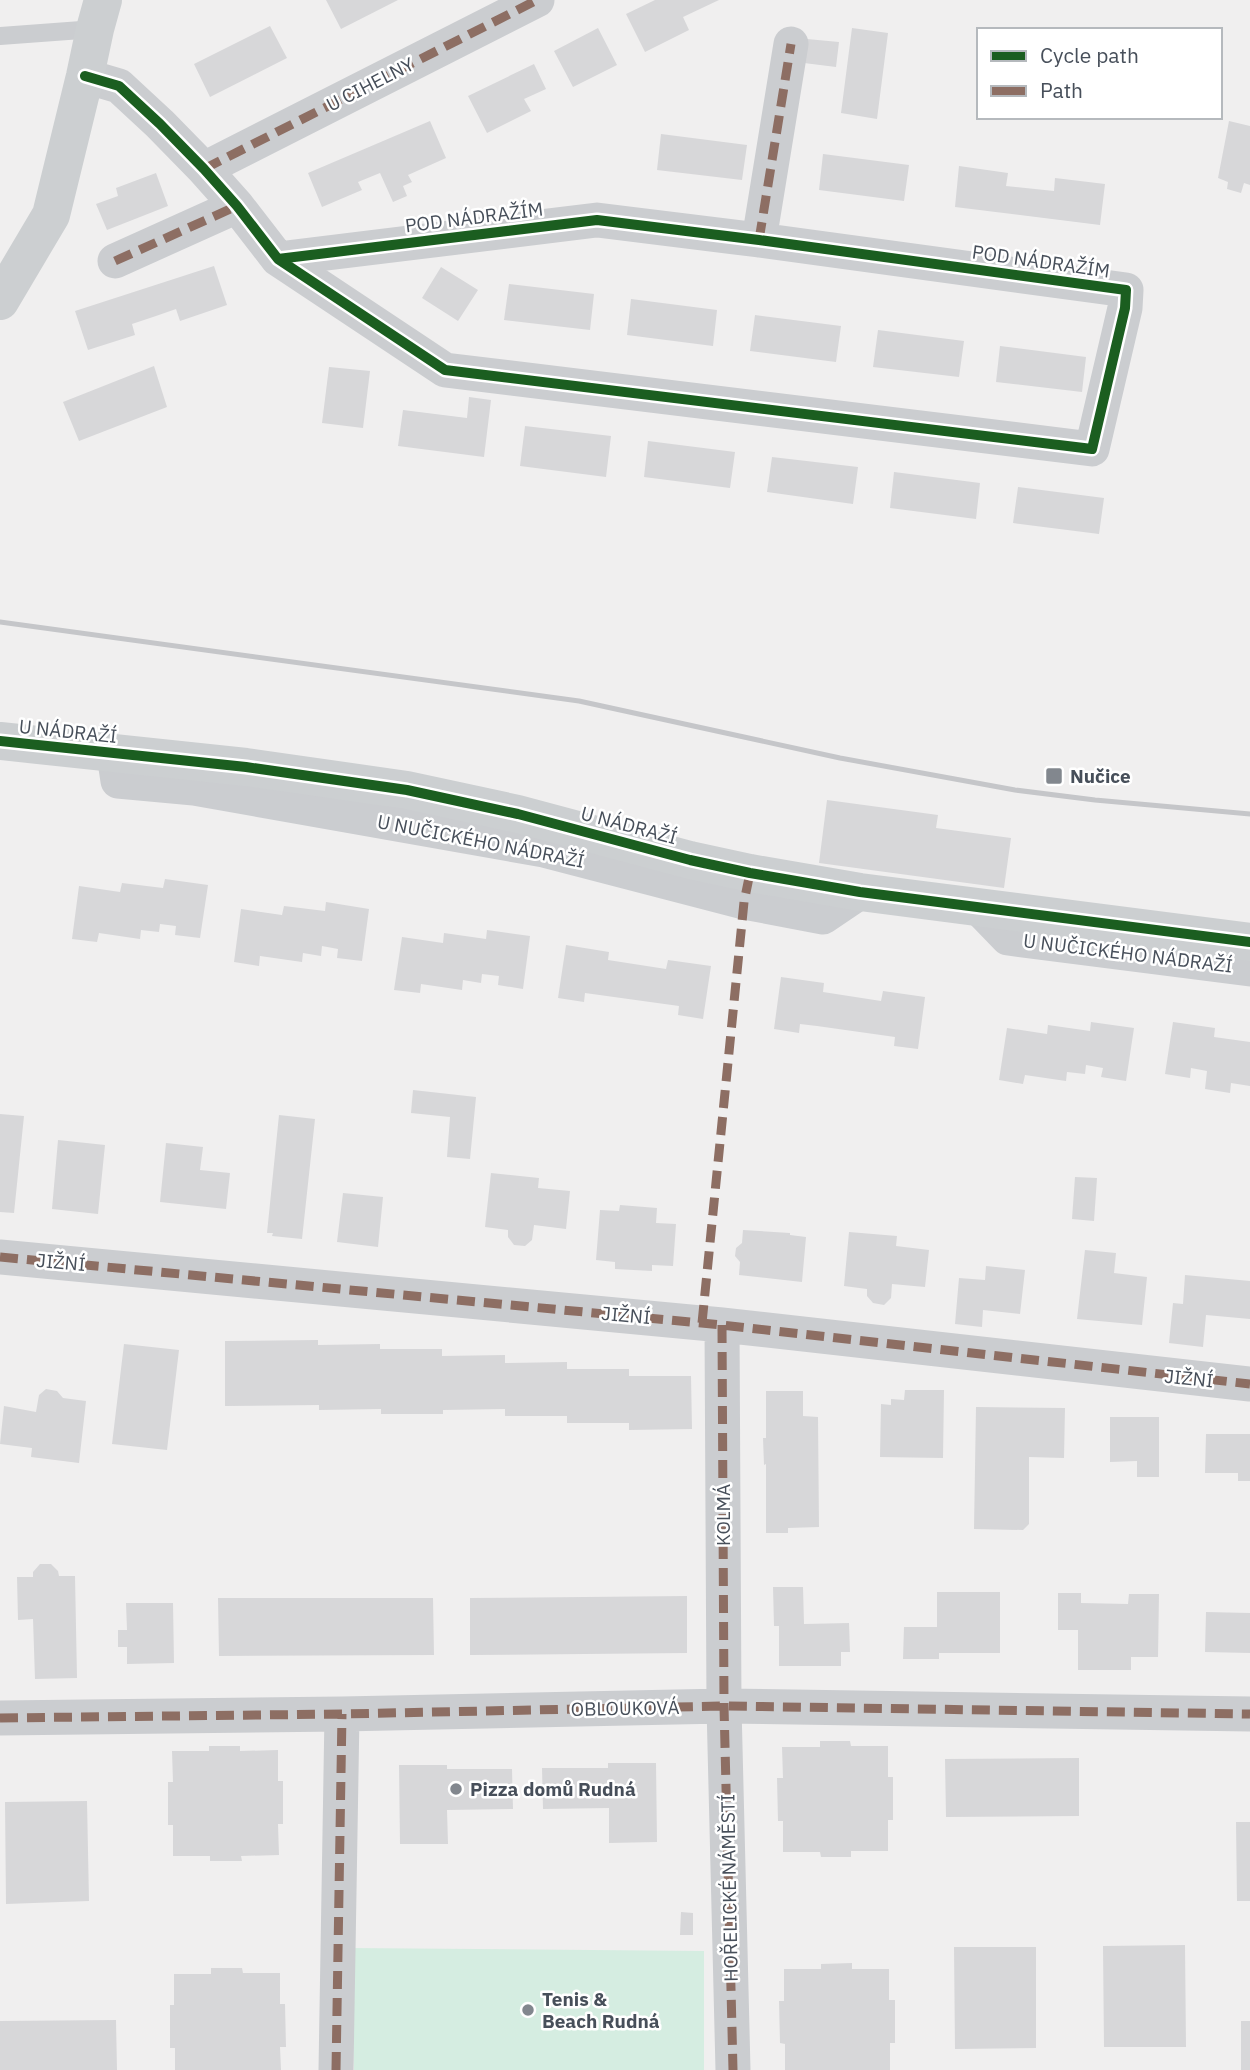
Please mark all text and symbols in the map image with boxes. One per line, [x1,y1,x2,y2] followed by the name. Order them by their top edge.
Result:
[977,28,1222,119] legend
[1040,41,1139,69] text: Cycle path
[322,51,419,116] street label: U CIHELNY
[1040,76,1083,104] text: Path
[404,197,544,237] street label: POD NÁDRAŽÍM
[971,239,1111,283] street label: POD NÁDRAŽÍM
[18,714,118,748] street label: U NÁDRAŽÍ
[1070,764,1131,788] place label: Nučice
[1044,766,1064,786] marker: Nučice
[578,801,680,849] street label: U NÁDRAŽÍ
[375,809,587,873] street label: U NUČICKÉHO NÁDRAŽÍ
[1022,928,1234,978] street label: U NUČICKÉHO NÁDRAŽÍ
[35,1248,87,1276] street label: JIŽNÍ
[600,1301,652,1329] street label: JIŽNÍ
[1163,1363,1215,1393] street label: JIŽNÍ
[711,1484,735,1546] street label: KOLMÁ
[570,1695,680,1721] street label: OBLOUKOVÁ
[470,1777,636,1801] place label: Pizza domů Rudná
[448,1781,464,1797] marker: Pizza domů Rudná
[715,1794,743,1982] street label: HOŘELICKÉ NÁMĚSTÍ
[542,1987,660,2033] place label: Tenis & Beach Rudná
[520,2002,536,2018] marker: Tenis & Beach Rudná

